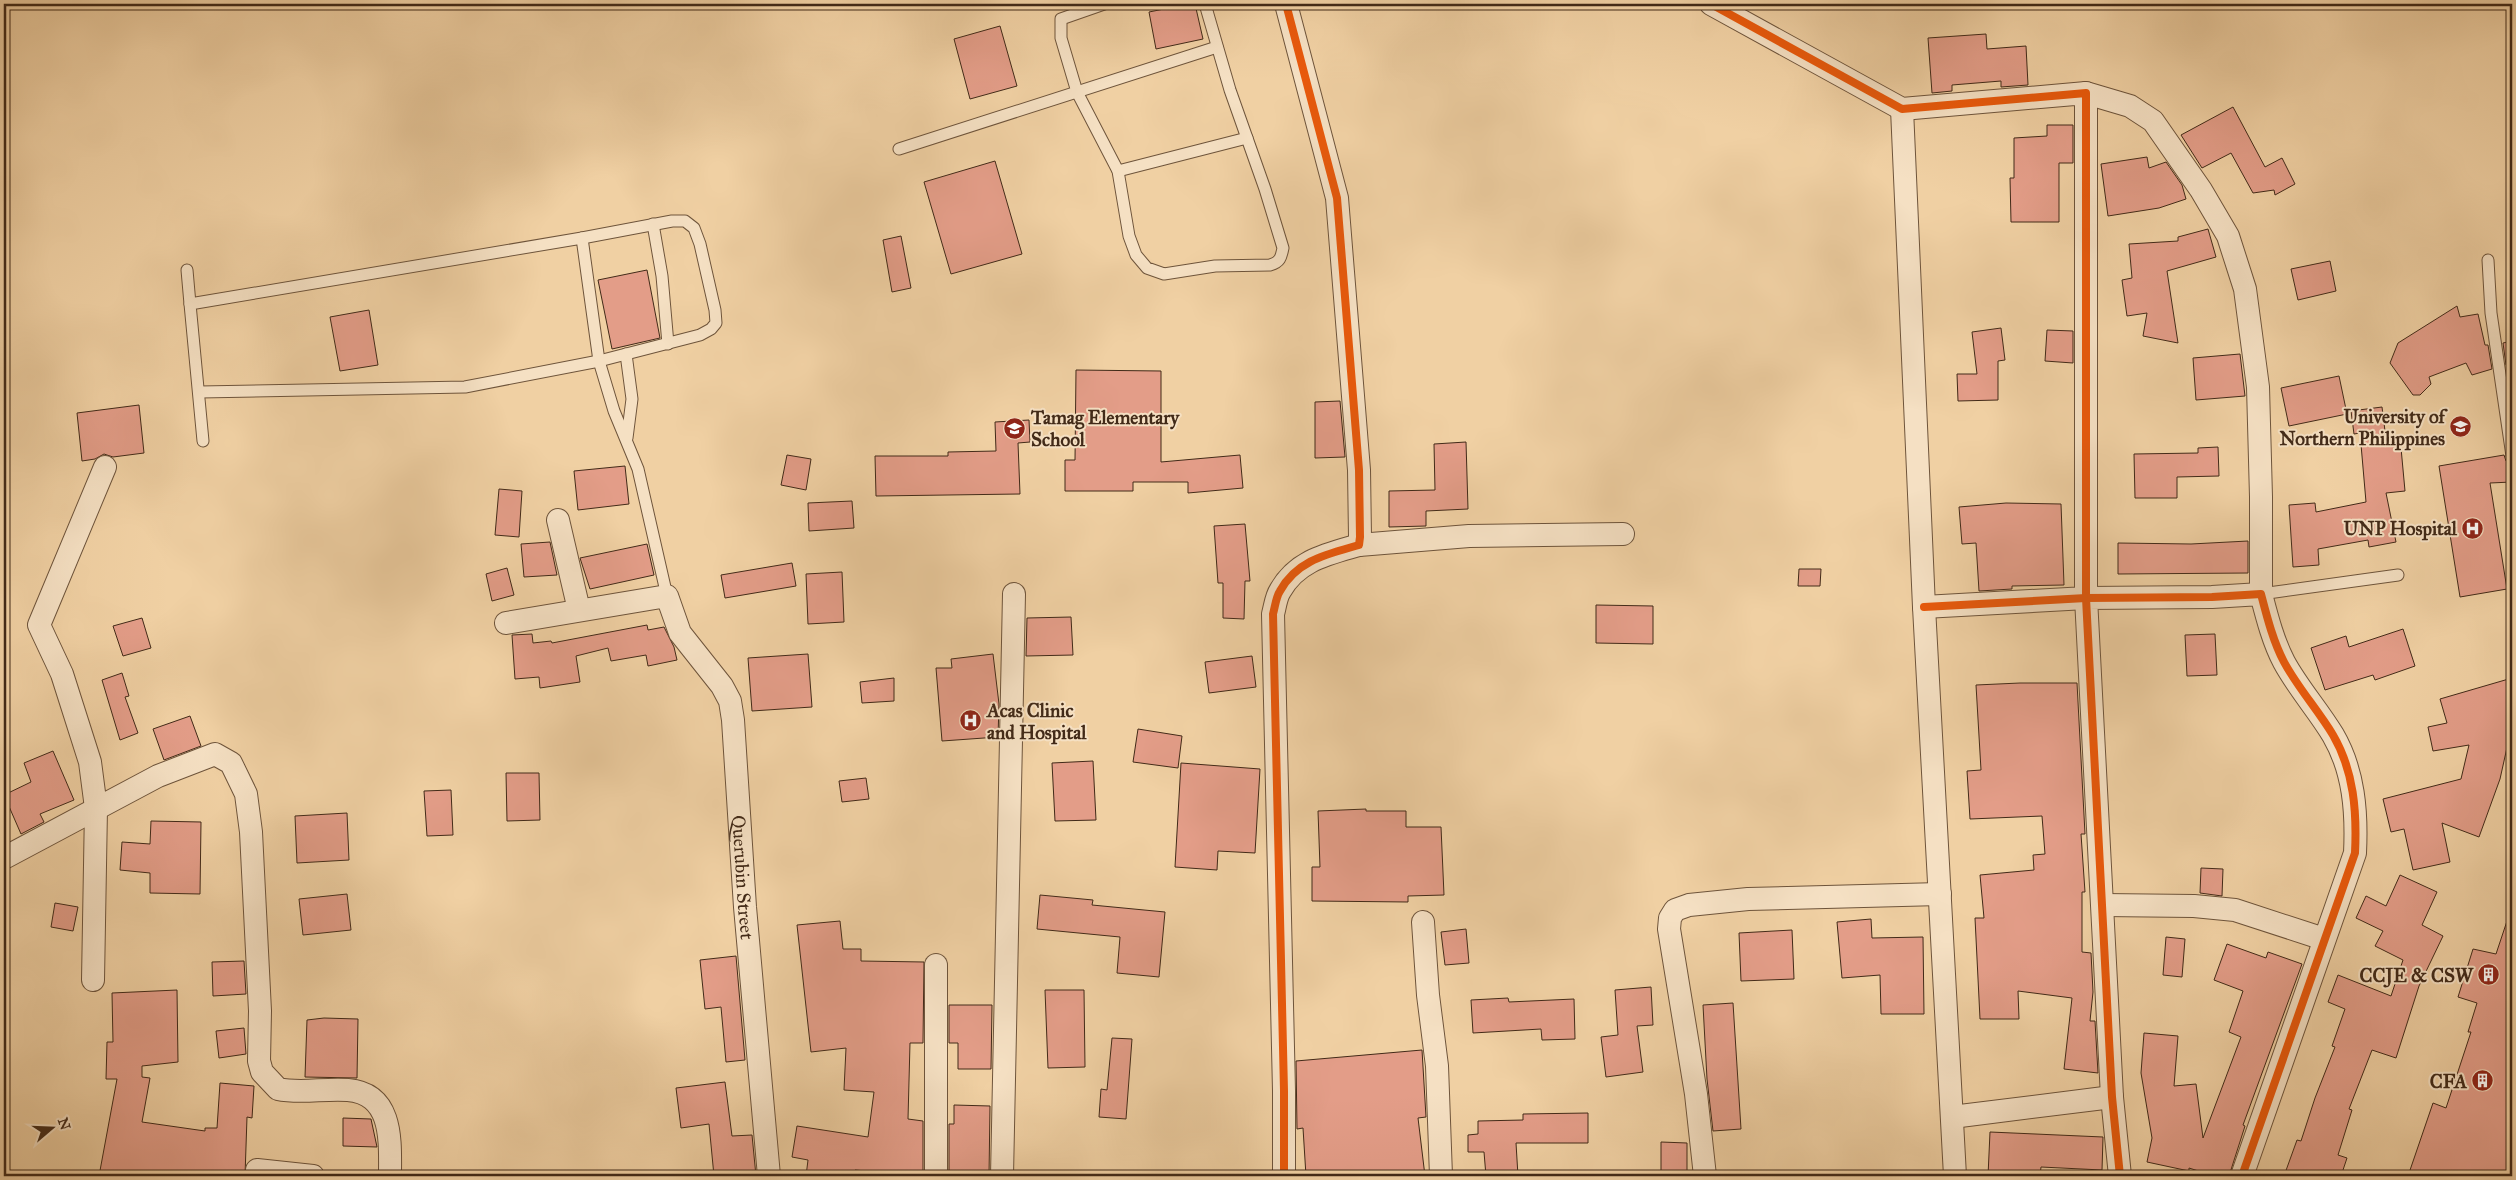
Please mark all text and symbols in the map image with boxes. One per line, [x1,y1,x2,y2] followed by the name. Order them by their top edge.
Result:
[2279,405,2449,451] place label: University of Northern Philippines
[1030,406,1180,451] place label: Tamag Elementary School
[2449,415,2473,439] school or university icon: University of Northern Philippines
[1003,416,1027,440] school or university icon: Tamag Elementary School
[2461,516,2485,540] hospital icon: UNP Hospital
[2344,517,2458,541] place label: UNP Hospital
[985,699,1087,745] place label: Acas Clinic and Hospital
[959,709,983,733] hospital icon: Acas Clinic and Hospital
[728,814,759,941] street label: Querubin Street
[2477,963,2501,987] building icon: CCJE & CSW
[2360,964,2474,988] place label: CCJE & CSW
[2471,1069,2495,1093] building icon: CFA
[2430,1070,2467,1093] place label: CFA
[28,1102,78,1152] north arrow
[54,1116,74,1132] text: N

